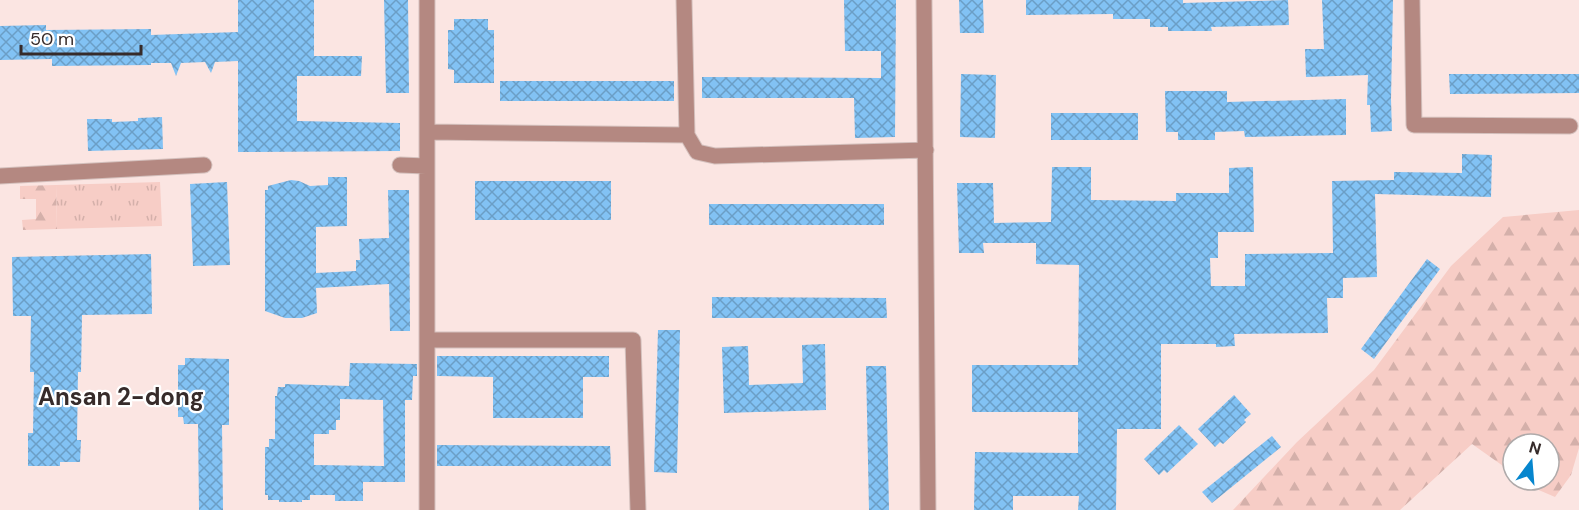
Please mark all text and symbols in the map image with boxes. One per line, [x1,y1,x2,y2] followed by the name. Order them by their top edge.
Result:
[21,18,141,56] scale bar
[30,27,74,51] text: 50 m
[38,381,204,412] district label: Ansan 2-dong
[1501,432,1561,492] north arrow
[1526,436,1544,460] text: N

